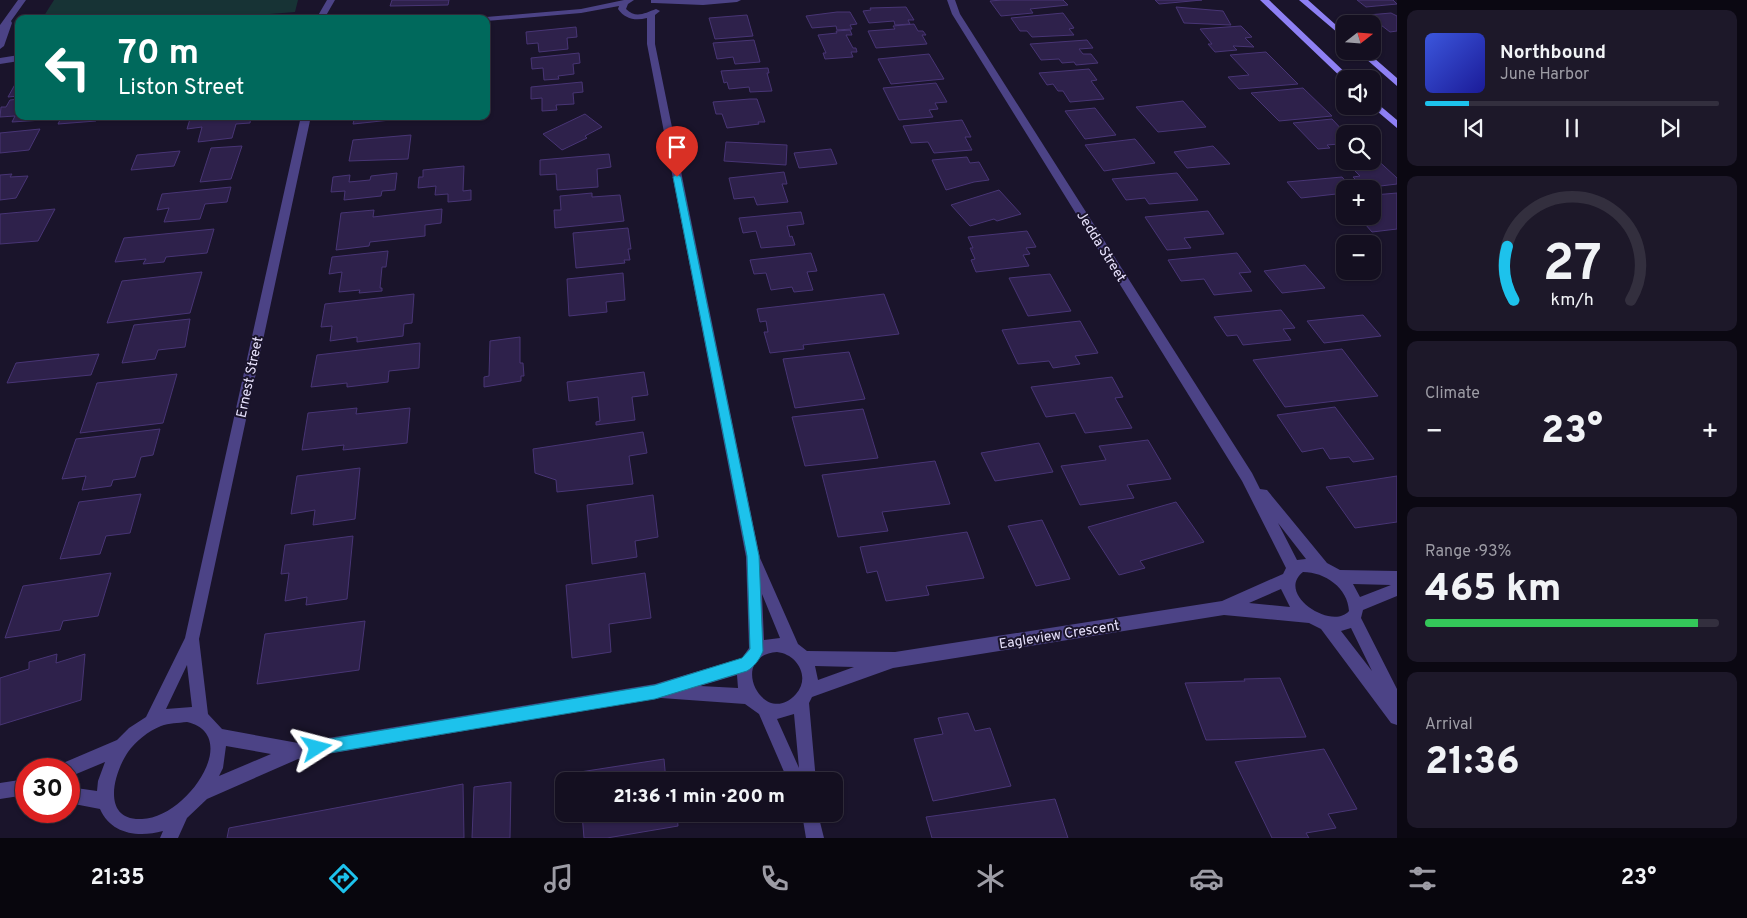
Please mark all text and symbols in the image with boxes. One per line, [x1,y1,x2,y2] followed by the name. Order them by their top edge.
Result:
[1336,15,1381,60] north arrow
[1336,15,1381,280] map controls
[118,32,199,76] text: 70 m
[35,35,100,100] icon: left
[1500,41,1606,65] text: Northbound
[1500,65,1589,85] text: June Harbor
[1336,70,1381,115] button: sound
[118,75,244,102] text: Liston Street
[1460,114,1488,142] icon: previous
[1558,114,1586,142] icon: pause
[1656,114,1684,142] icon: next
[1336,125,1381,170] button: search
[656,126,698,177] pin
[663,133,691,161] icon: arrive
[1336,180,1381,225] button: +
[1072,208,1129,285] street label: Jedda Street
[1542,233,1602,299] text: 27
[1336,235,1381,280] button: −
[1550,289,1594,312] text: km/h
[234,335,267,420] street label: Ernest Street
[1425,384,1480,404] text: Climate
[1541,408,1603,457] text: 23°
[1425,415,1443,451] text: −
[1701,415,1719,451] text: +
[1425,542,1512,562] text: Range · 93%
[1425,566,1561,615] text: 465 km
[998,618,1121,653] street label: Eagleview Crescent
[1425,715,1473,735] text: Arrival
[290,721,342,773] position arrow
[1425,739,1520,788] text: 21:36
[15,758,80,823] speed limit sign: 30
[613,785,785,809] text: 21:36 · 1 min · 200 m
[326,861,361,896] icon: directions
[541,861,576,896] icon: music
[757,861,792,896] icon: phone
[973,861,1008,896] icon: climate
[1189,861,1224,896] icon: car
[1405,861,1440,896] icon: filters
[90,865,145,892] text: 21:35
[1621,865,1656,892] text: 23°

